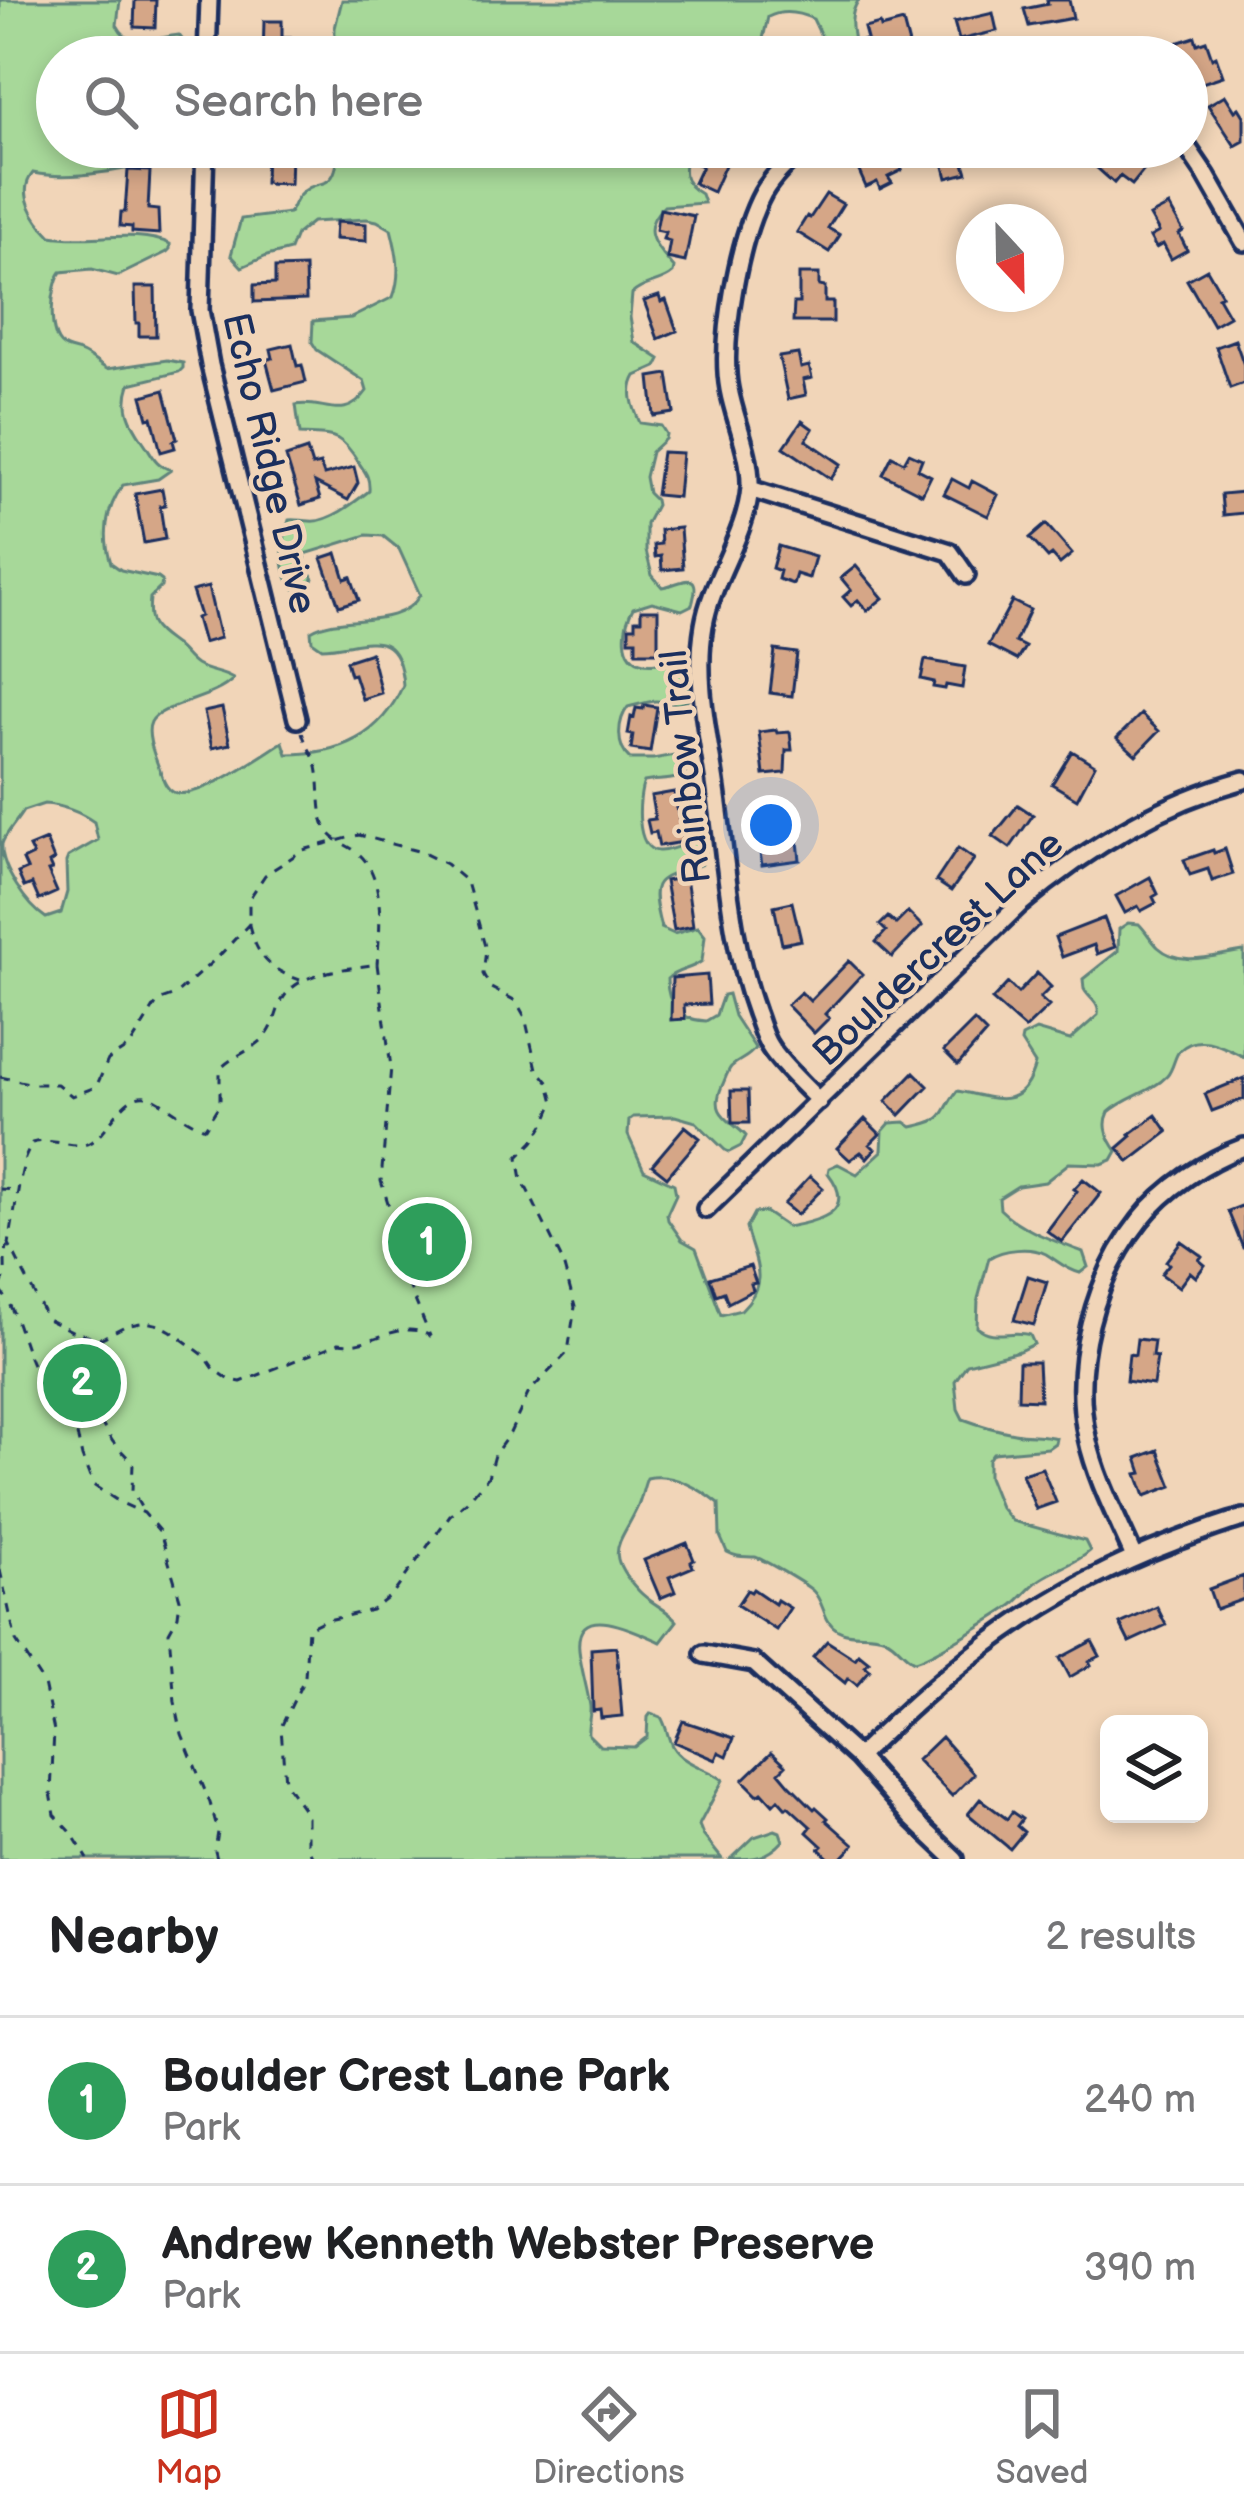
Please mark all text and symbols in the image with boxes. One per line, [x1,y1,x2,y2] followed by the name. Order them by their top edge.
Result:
[36,36,1208,168] search box
[78,69,144,135] icon: search
[174,75,423,130] text: Search here
[956,204,1064,312] north arrow
[211,308,326,619] street label: Echo Ridge Drive
[651,647,722,886] street label: Rainbow Trail
[741,795,801,855] your location
[804,821,1074,1077] street label: Bouldercrest Lane
[388,1197,466,1287] pin: 1
[43,1338,121,1428] pin: 2
[1100,1715,1208,1823] map controls
[1100,1715,1208,1823] button: layers
[48,1907,219,1968] text: Nearby
[1045,1914,1196,1961] text: 2 results
[162,2050,670,2105] text: Boulder Crest Lane Park
[79,2077,95,2124] text: 1
[1084,2077,1196,2124] text: 240 m
[162,2105,240,2152] text: Park
[162,2218,874,2273] text: Andrew Kenneth Webster Preserve
[75,2245,99,2292] text: 2
[1084,2245,1196,2292] text: 390 m
[162,2273,240,2320] text: Park
[156,2381,222,2493] tab: Map
[533,2381,685,2493] tab: Directions
[996,2381,1088,2493] tab: Saved

